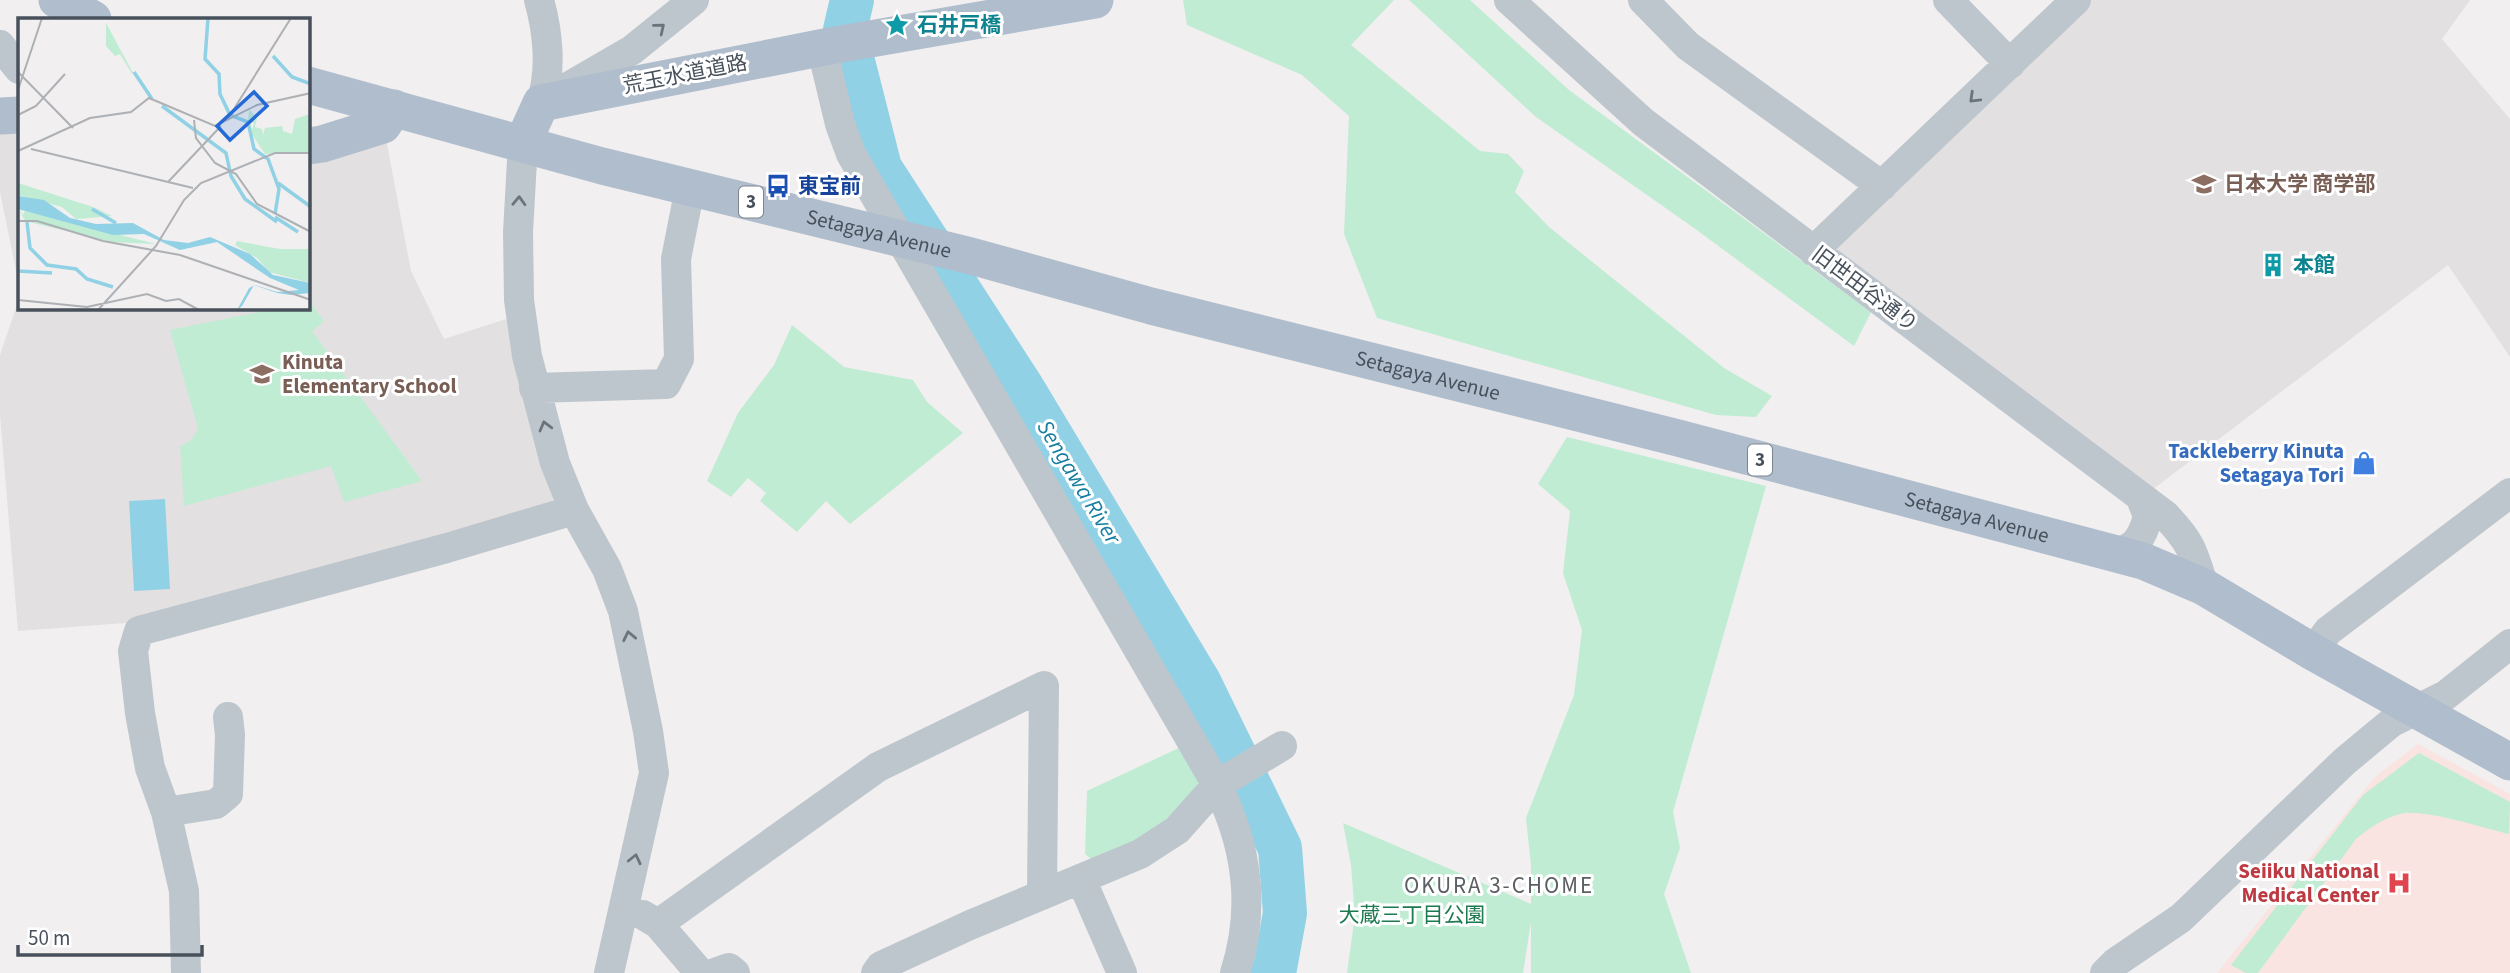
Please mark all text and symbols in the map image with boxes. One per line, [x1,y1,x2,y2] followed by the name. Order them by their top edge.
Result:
[917,10,1001,40] place label: 石井戸橋
[883,11,911,39] place icon: 石井戸橋
[18,18,310,310] inset map
[653,23,665,36] one-way arrow
[620,47,750,101] street label: 荒玉水道道路
[1969,90,1982,103] one-way arrow
[2224,169,2375,199] place label: 日本大学 商学部
[2190,170,2218,198] school or university icon: 日本大学 商学部
[798,171,861,201] place label: 東宝前
[764,172,792,200] bus stop icon: 東宝前
[739,186,763,218] road number: 3
[512,195,527,206] one-way arrow
[803,201,955,266] street label: Setagaya Avenue
[1806,239,1924,339] street label: 旧世田谷通り
[2293,250,2335,280] place label: 本館
[2259,251,2287,279] building icon: 本館
[1352,343,1504,408] street label: Setagaya Avenue
[282,347,456,401] place label: Kinuta Elementary School
[248,360,276,388] school or university icon: Kinuta Elementary School
[1029,414,1130,551] water label: Sengawa River
[539,420,553,432] one-way arrow
[2168,436,2344,490] place label: Tackleberry Kinuta Setagaya Tori
[1748,444,1772,475] road number: 3
[2350,449,2378,477] shop icon: Tackleberry Kinuta Setagaya Tori
[1901,484,2052,551] street label: Setagaya Avenue
[622,630,637,642] one-way arrow
[627,853,641,865] one-way arrow
[2238,856,2380,910] place label: Seiiku National Medical Center
[1404,869,1594,902] district label: OKURA 3-CHOME
[2385,869,2413,897] hospital icon: Seiiku National Medical Center
[1339,900,1486,930] park label: 大蔵三丁目公園
[18,914,201,958] scale bar
[28,923,70,953] text: 50 m

